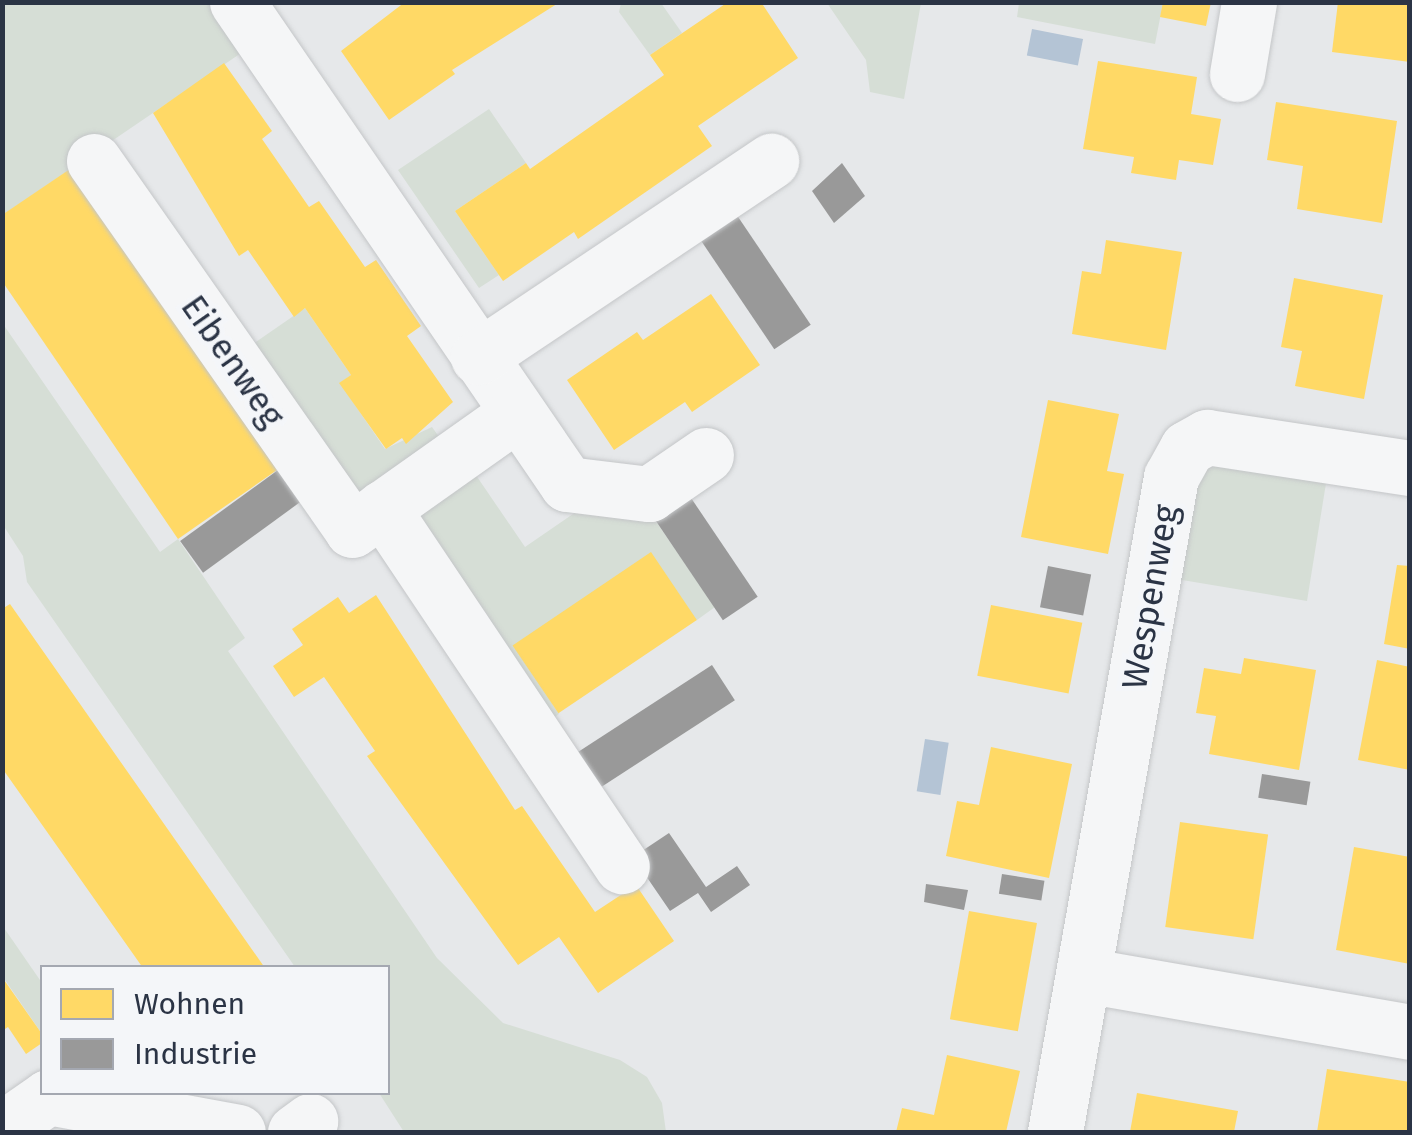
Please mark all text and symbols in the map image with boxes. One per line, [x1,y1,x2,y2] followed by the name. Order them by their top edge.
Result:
[172,287,294,435] street label: Eibenweg
[1113,501,1187,693] street label: Wespenweg
[40,965,390,1095] legend
[134,986,245,1022] text: Wohnen
[134,1036,257,1072] text: Industrie

